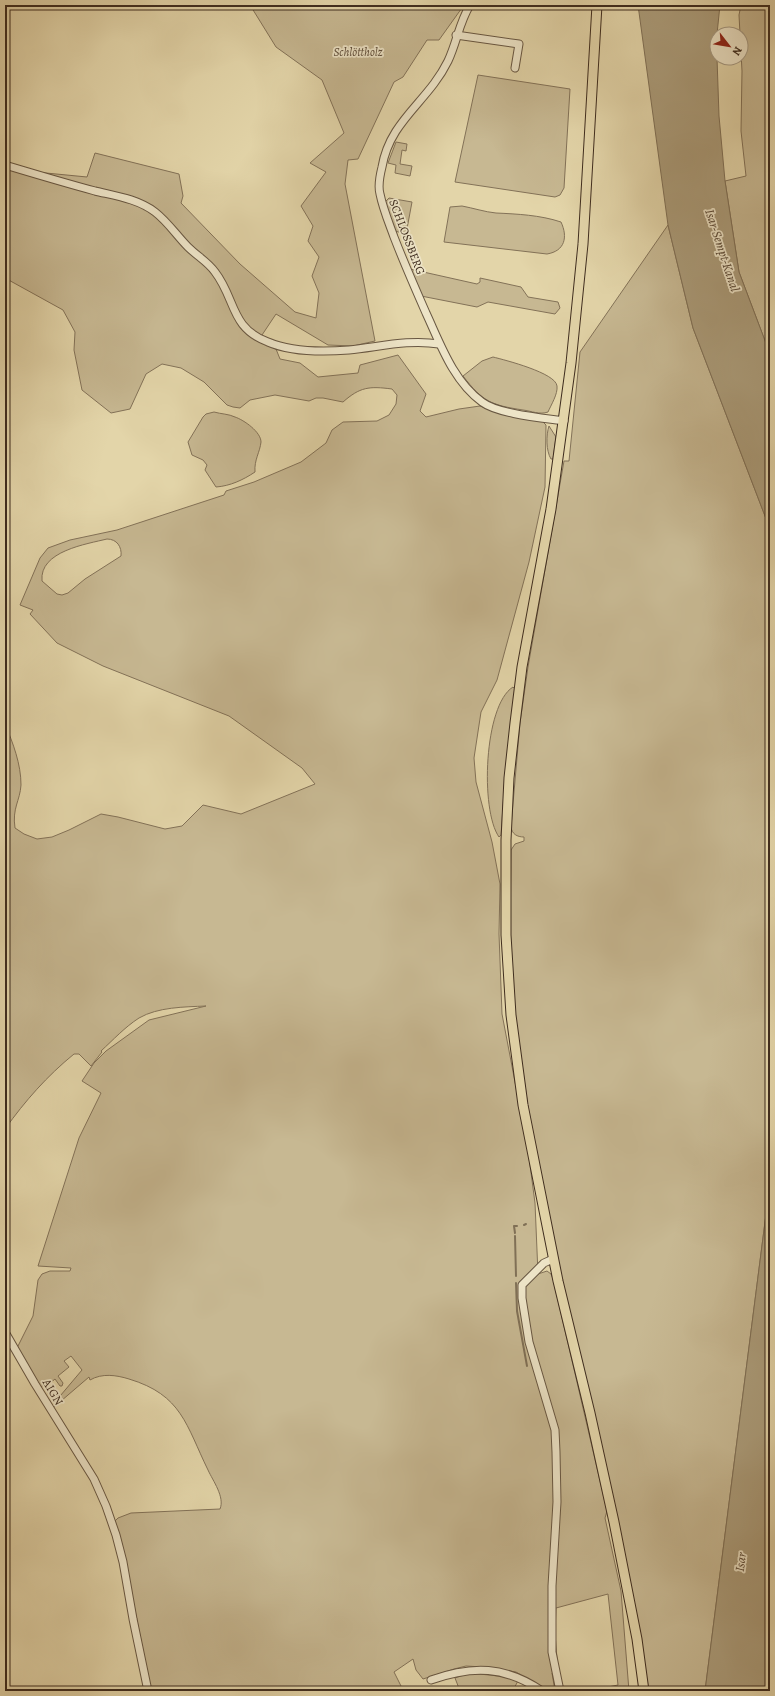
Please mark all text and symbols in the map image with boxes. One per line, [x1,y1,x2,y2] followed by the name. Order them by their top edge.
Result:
[709,26,749,66] north arrow
[333,44,383,60] park label: Schlöttholz
[729,44,746,58] text: N
[385,197,429,277] street label: SCHLOSSBERG
[701,207,744,294] water label: Isar-Sempt-Kanal
[38,1375,67,1408] street label: AIGN
[731,1551,750,1573] water label: Isar

